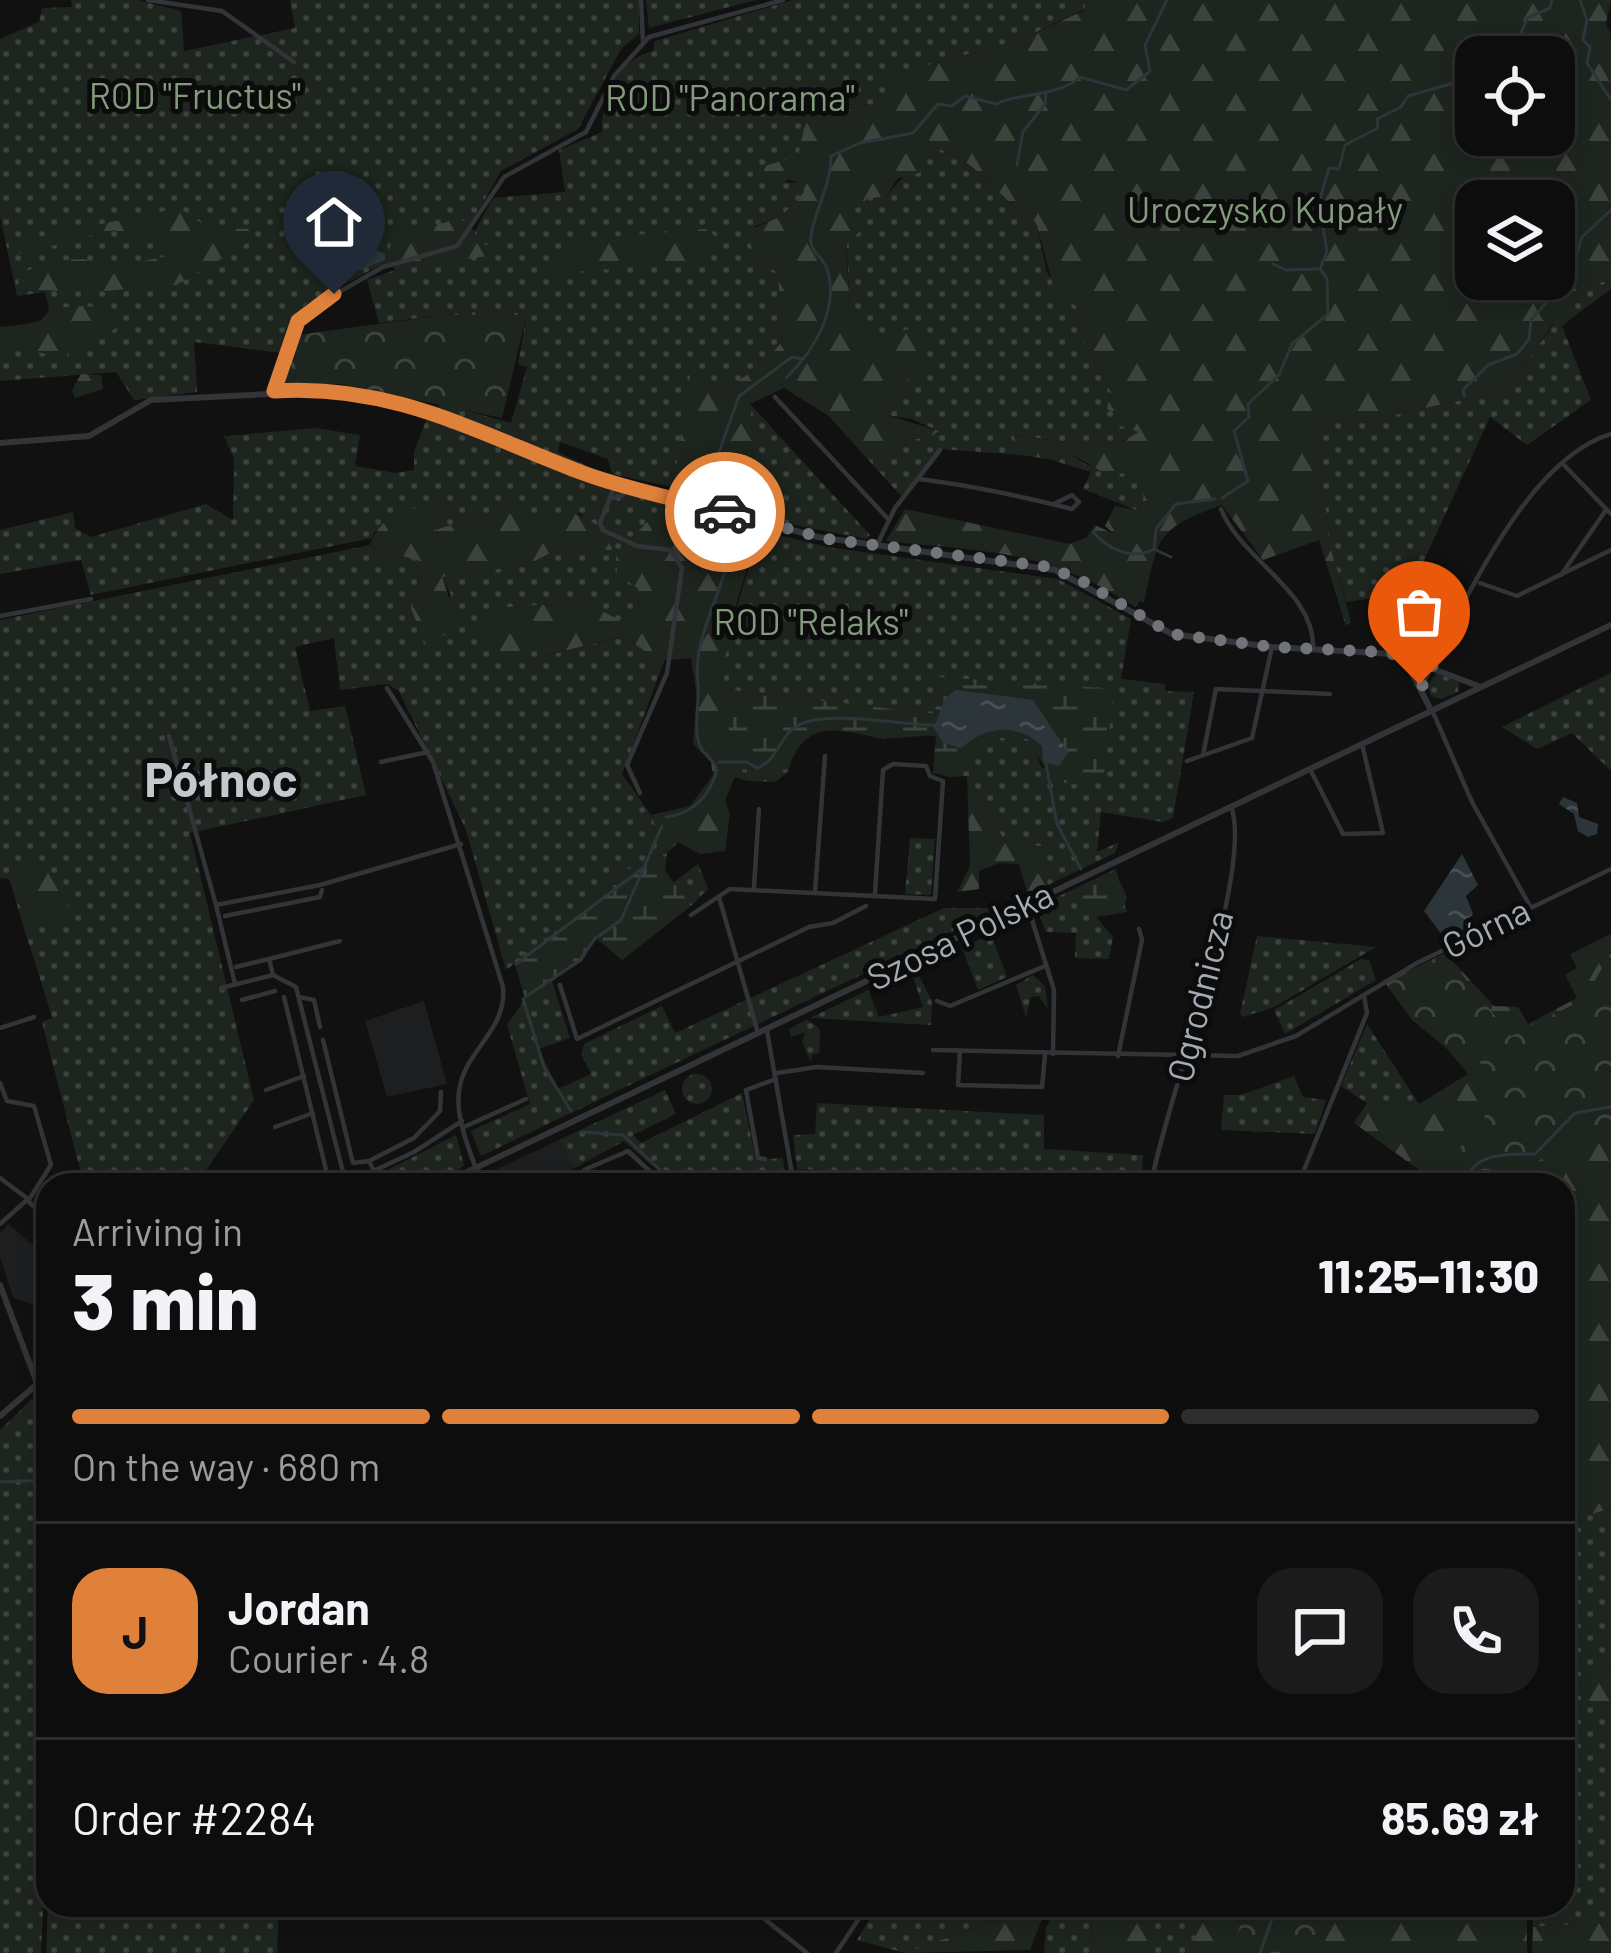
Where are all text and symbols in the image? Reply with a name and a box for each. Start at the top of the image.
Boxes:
map controls [1455,36,1575,300]
button: locate [1455,36,1575,156]
park label: ROD "Fructus" [89,73,301,116]
park label: ROD "Panorama" [605,75,855,118]
pin [283,171,385,294]
button: layers [1455,180,1575,300]
park label: Uroczysko Kupały [1127,187,1403,230]
icon: home [301,189,367,255]
courier [665,452,785,572]
icon: car [692,479,758,545]
pin [1368,561,1470,684]
icon: bag [1386,579,1452,645]
park label: ROD "Relaks" [714,599,908,642]
district label: Północ [144,749,298,807]
street label: Szosa Polska [859,871,1059,998]
street label: Górna [1434,887,1536,966]
street label: Ogrodnicza [1156,905,1241,1086]
text: Arriving in [72,1207,243,1254]
text: 11:25–11:30 [1318,1248,1539,1302]
text: 3 min [72,1252,259,1346]
text: On the way · 680 m [72,1442,380,1489]
button: chat [1257,1568,1383,1694]
button: phone [1413,1568,1539,1694]
text: Jordan [228,1580,370,1634]
text: J [122,1604,148,1658]
text: Courier · 4.8 [228,1634,429,1681]
text: Order #2284 [72,1790,316,1844]
text: 85.69 zł [1381,1790,1539,1844]

